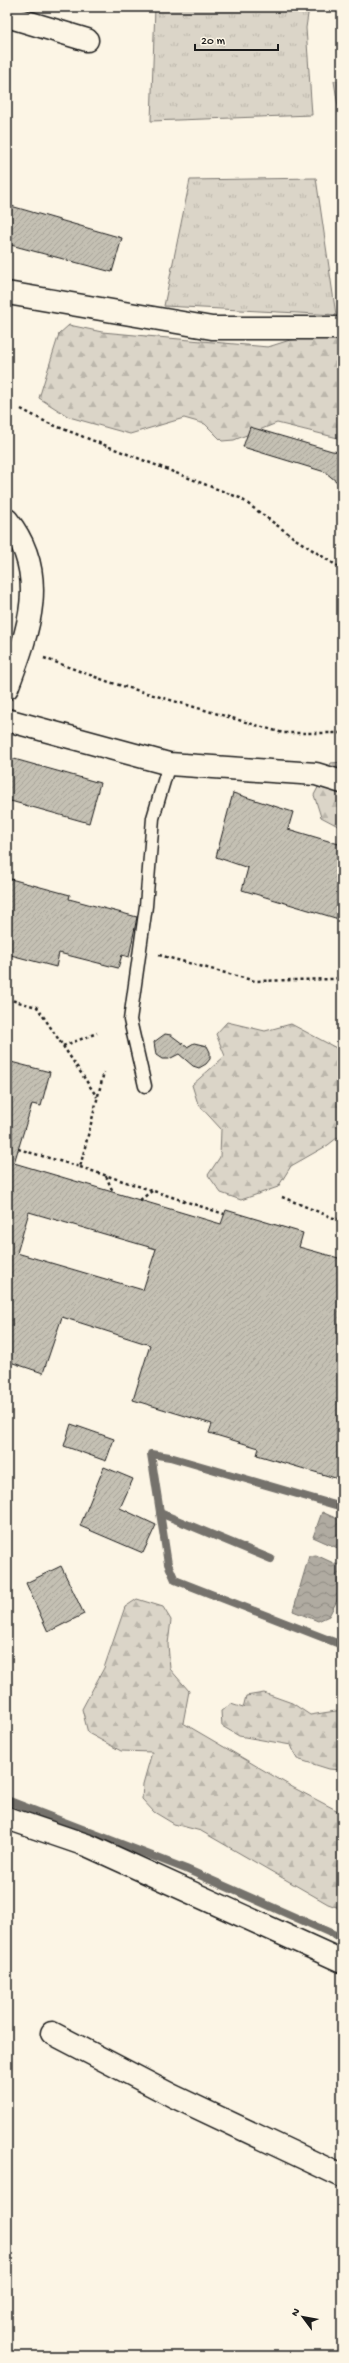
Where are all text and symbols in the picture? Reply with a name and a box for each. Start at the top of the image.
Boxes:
scale bar [195,26,278,52]
text: 20 m [201,35,226,49]
north arrow [283,2297,323,2337]
text: N [289,2307,303,2319]

